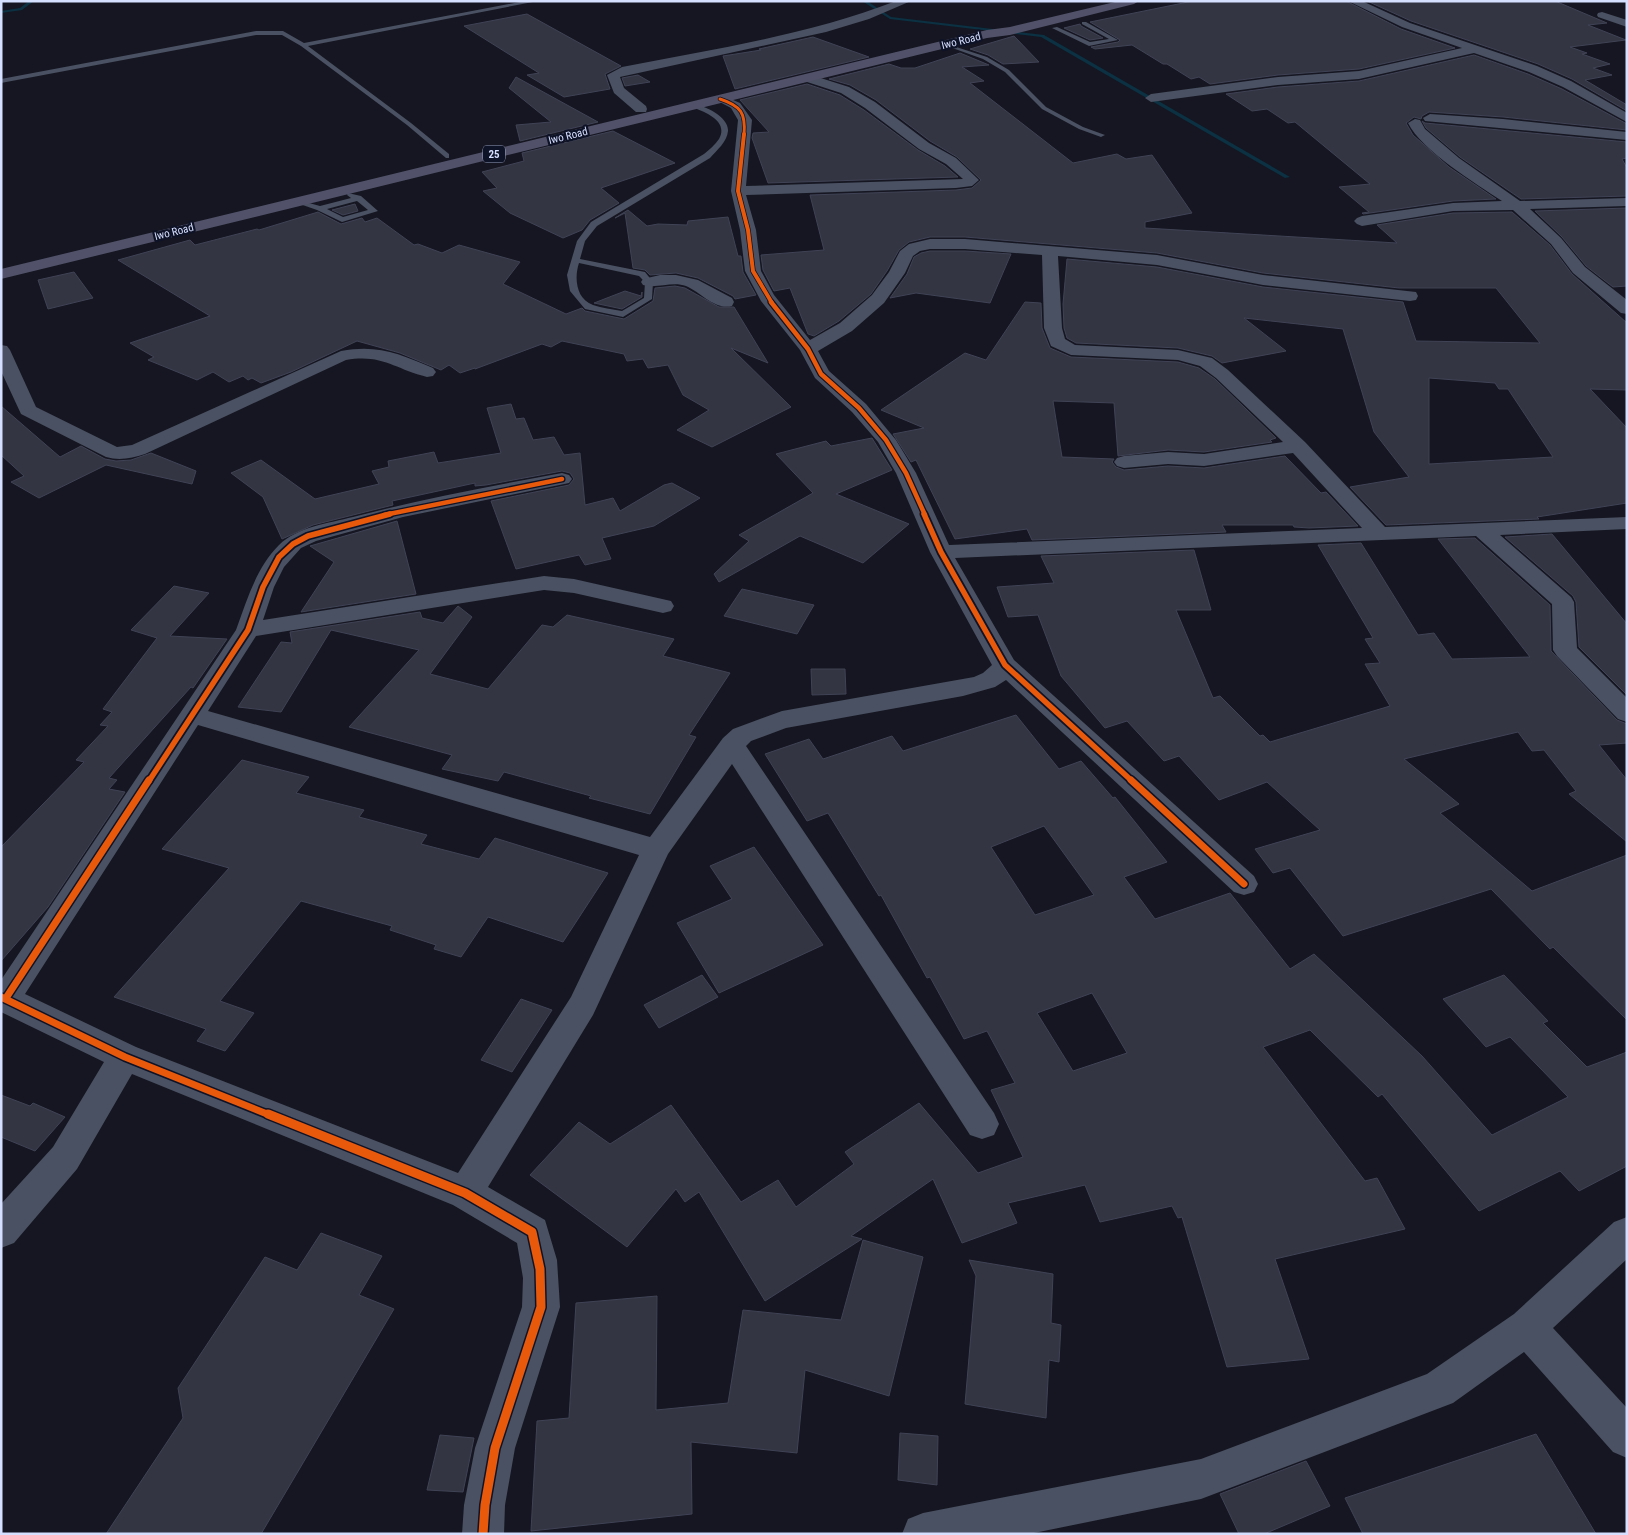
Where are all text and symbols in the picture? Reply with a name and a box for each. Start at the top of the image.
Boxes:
street label: Iwo Road [940,30,982,52]
street label: Iwo Road [547,125,589,147]
road number: 25 [483,146,505,162]
street label: Iwo Road [153,221,195,243]

